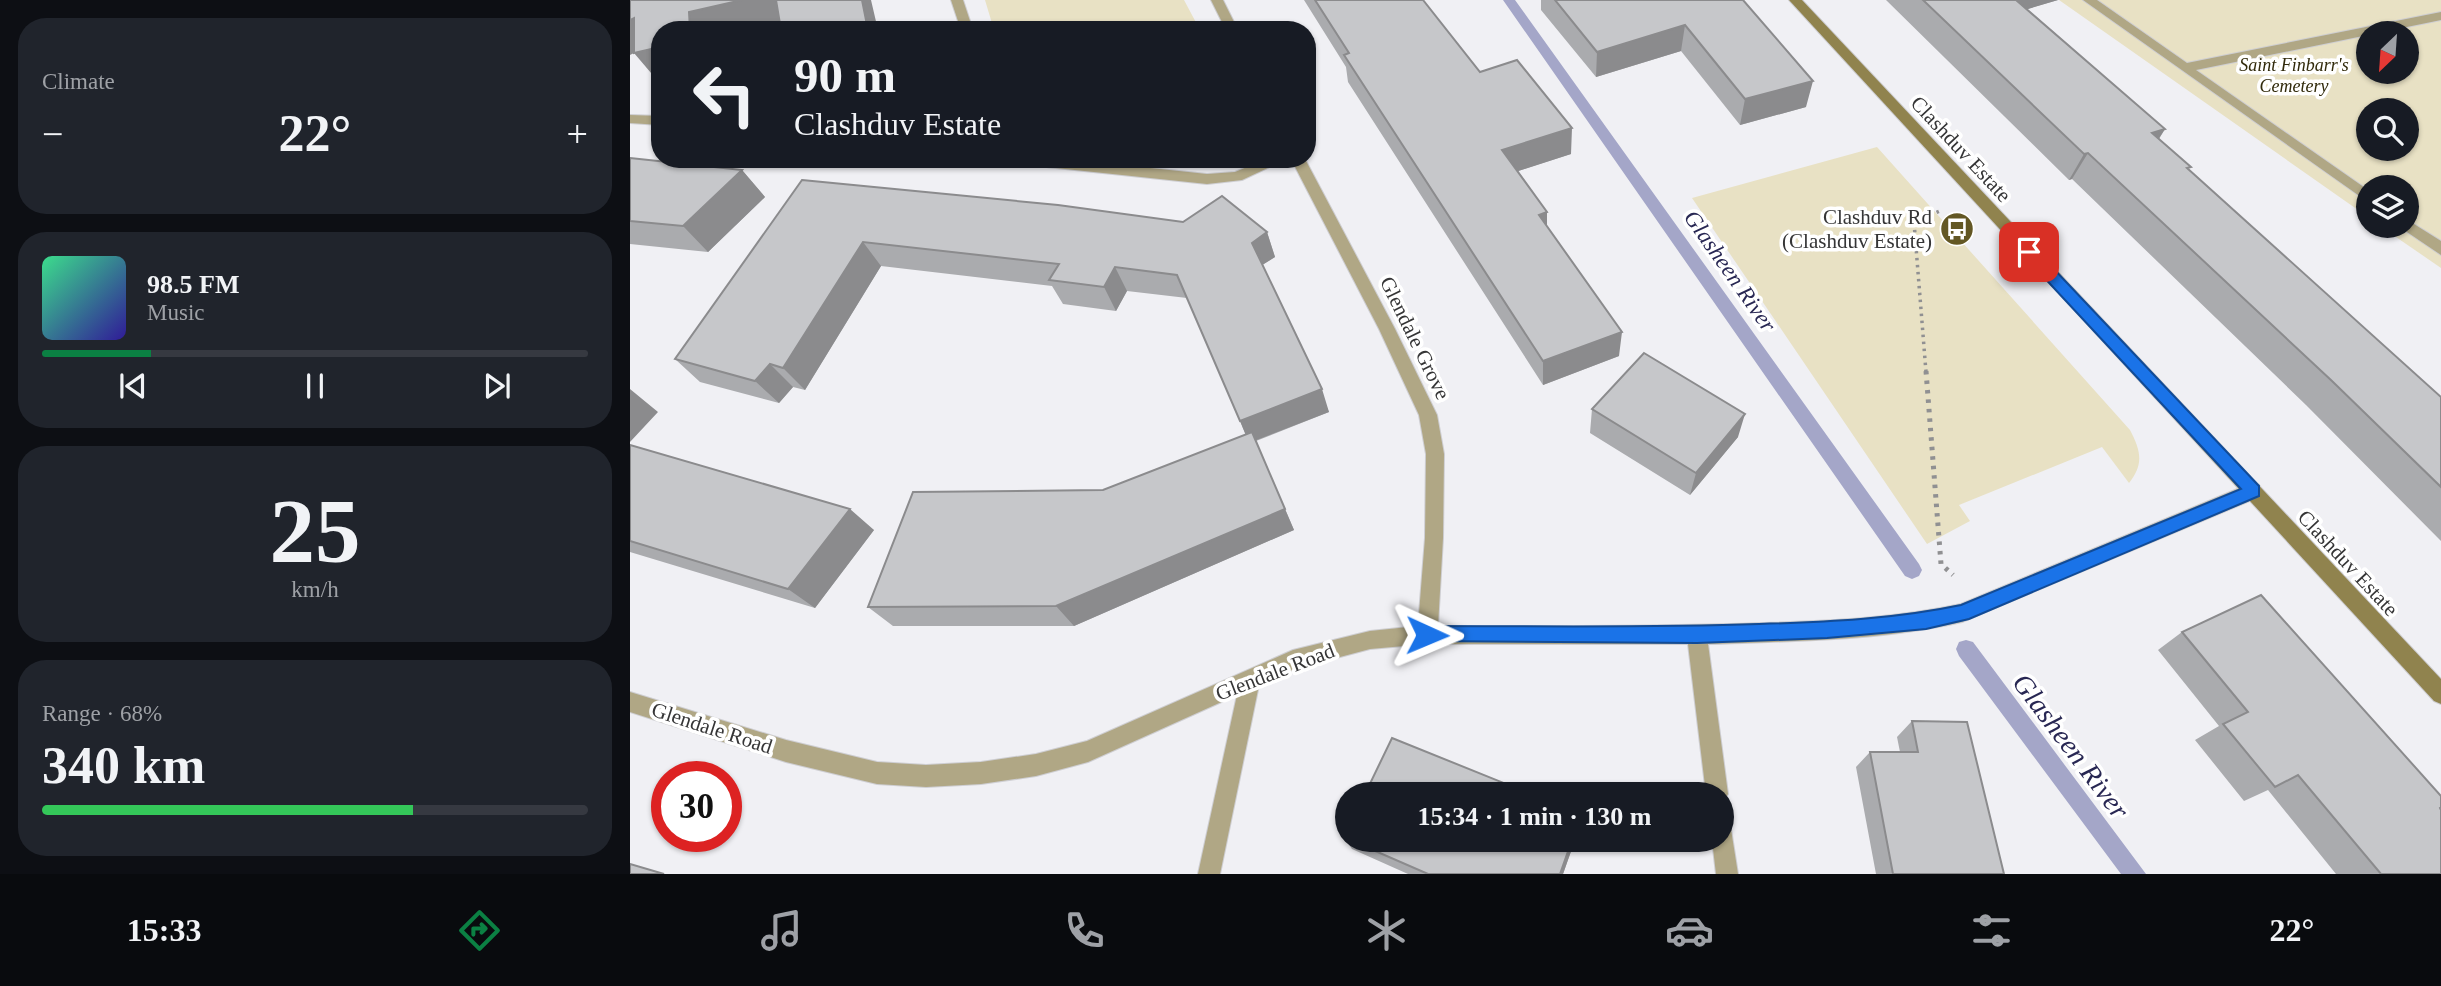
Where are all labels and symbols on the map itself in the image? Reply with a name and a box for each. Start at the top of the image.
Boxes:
north arrow [2356,21,2418,84]
park label: Saint Finbarr's Cemetery [2239,55,2349,96]
street label: Clashduv Estate [1906,91,2016,207]
water label: Glasheen River [1679,205,1782,337]
place label: Clashduv Rd (Clashduv Estate) [1782,205,1932,253]
bus stop icon: Clashduv Rd (Clashduv Estate) [1938,210,1976,248]
pin [1999,222,2059,282]
street label: Glendale Grove [1375,273,1455,403]
street label: Clashduv Estate [2293,505,2403,621]
position arrow [1390,598,1464,672]
street label: Glendale Road [1212,638,1338,706]
water label: Glasheen River [2006,667,2136,825]
street label: Glendale Road [649,697,776,759]
speed limit sign: 30 [651,761,742,852]

